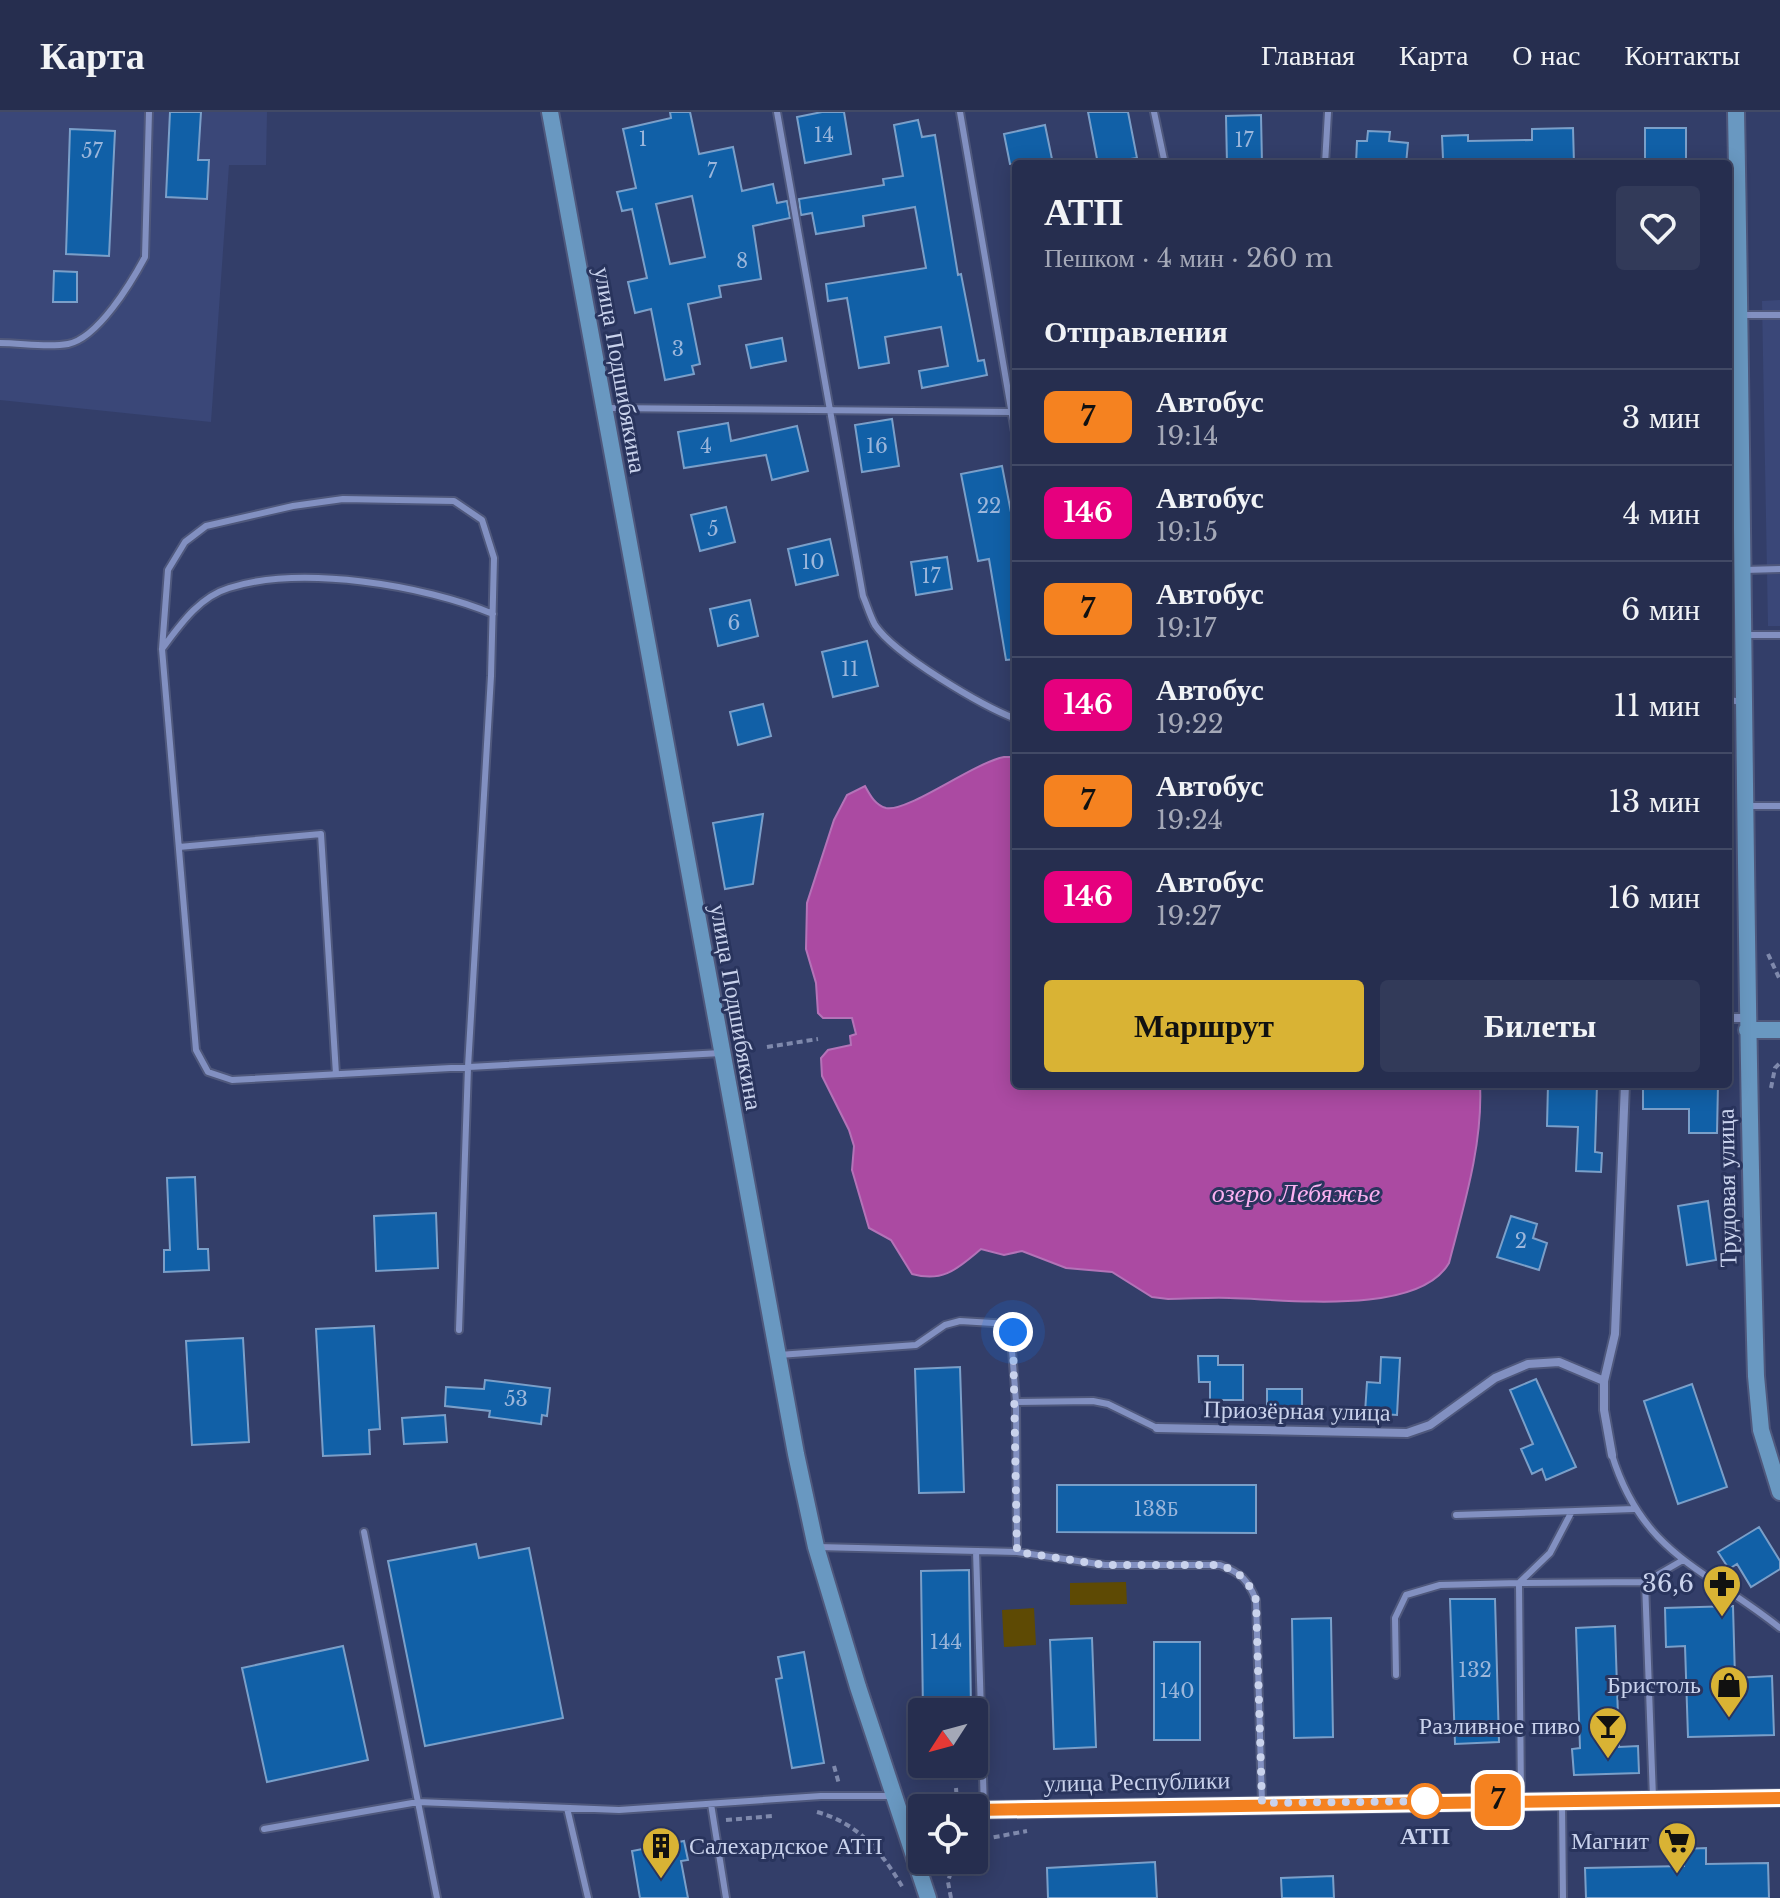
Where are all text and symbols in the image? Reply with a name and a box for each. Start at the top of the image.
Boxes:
text: Карта [40,32,145,79]
text: Главная [1261,38,1355,73]
text: Карта [1399,38,1468,73]
text: О нас [1512,38,1580,73]
text: Контакты [1624,38,1740,73]
house number: 14 [814,123,834,147]
house number: 1 [639,127,647,151]
house number: 17 [1235,128,1254,152]
house number: 57 [81,139,104,163]
house number: 7 [707,159,718,183]
button: heart [1616,186,1700,270]
text: АТП [1044,188,1123,235]
text: Пешком · 4 мин · 260 m [1044,242,1333,274]
house number: 8 [736,249,748,273]
street label: улица Подшибякина [588,264,653,476]
text: Отправления [1044,313,1228,350]
house number: 3 [672,337,684,361]
text: Автобус [1156,383,1264,420]
text: 7 [1081,399,1095,434]
text: 3 мин [1622,399,1700,436]
text: 19:14 [1156,420,1219,452]
house number: 4 [700,434,712,458]
house number: 16 [866,434,888,458]
text: Автобус [1156,479,1264,516]
house number: 22 [977,494,1001,518]
text: 146 [1063,495,1113,530]
text: 4 мин [1623,495,1700,532]
text: 19:15 [1156,516,1218,548]
house number: 5 [707,517,719,541]
house number: 10 [801,550,825,574]
house number: 17 [922,564,941,588]
text: Автобус [1156,575,1264,612]
text: 7 [1081,591,1095,626]
text: 6 мин [1621,591,1700,628]
house number: 6 [728,611,740,635]
text: 19:17 [1156,612,1216,644]
house number: 11 [841,657,859,681]
text: Автобус [1156,671,1264,708]
text: 146 [1063,687,1113,722]
text: 11 мин [1614,687,1700,724]
text: 19:22 [1156,708,1224,740]
text: Автобус [1156,767,1264,804]
text: 7 [1081,783,1095,818]
text: 13 мин [1608,783,1700,820]
text: 19:24 [1156,804,1223,836]
text: Автобус [1156,863,1264,900]
text: 146 [1063,879,1113,914]
text: 16 мин [1608,879,1700,916]
text: 19:27 [1156,900,1221,932]
street label: улица Подшибякина [704,901,769,1113]
button: Маршрут [1044,980,1364,1072]
button: Билеты [1380,980,1700,1072]
street label: Трудовая улица [1711,1108,1742,1268]
water label: озеро Лебяжье [1212,1177,1380,1209]
house number: 2 [1515,1229,1527,1253]
your location [993,1312,1033,1352]
house number: 53 [504,1387,528,1411]
street label: Приозёрная улица [1203,1394,1391,1427]
house number: 138Б [1134,1497,1178,1521]
pharmacy icon: 36,6 [1701,1563,1743,1618]
place label: 36,6 [1642,1569,1694,1598]
house number: 144 [930,1630,962,1654]
house number: 132 [1458,1658,1492,1682]
shop icon: Бристоль [1708,1664,1750,1719]
place label: Бристоль [1607,1670,1701,1699]
house number: 140 [1160,1679,1194,1703]
north arrow [908,1698,988,1778]
map controls [908,1698,988,1874]
bar icon: Разливное пиво [1587,1705,1629,1760]
place label: Разливное пиво [1419,1711,1580,1740]
street label: улица Республики [1043,1765,1231,1798]
line badge: 7 [1472,1774,1524,1826]
text: 7 [1491,1782,1505,1817]
marker: АТП [1408,1784,1442,1818]
button: locate [908,1794,988,1874]
supermarket icon: Магнит [1656,1820,1698,1875]
place label: АТП [1400,1821,1450,1850]
building icon: Салехардское АТП [640,1825,682,1880]
place label: Магнит [1571,1826,1650,1855]
place label: Салехардское АТП [689,1831,883,1860]

